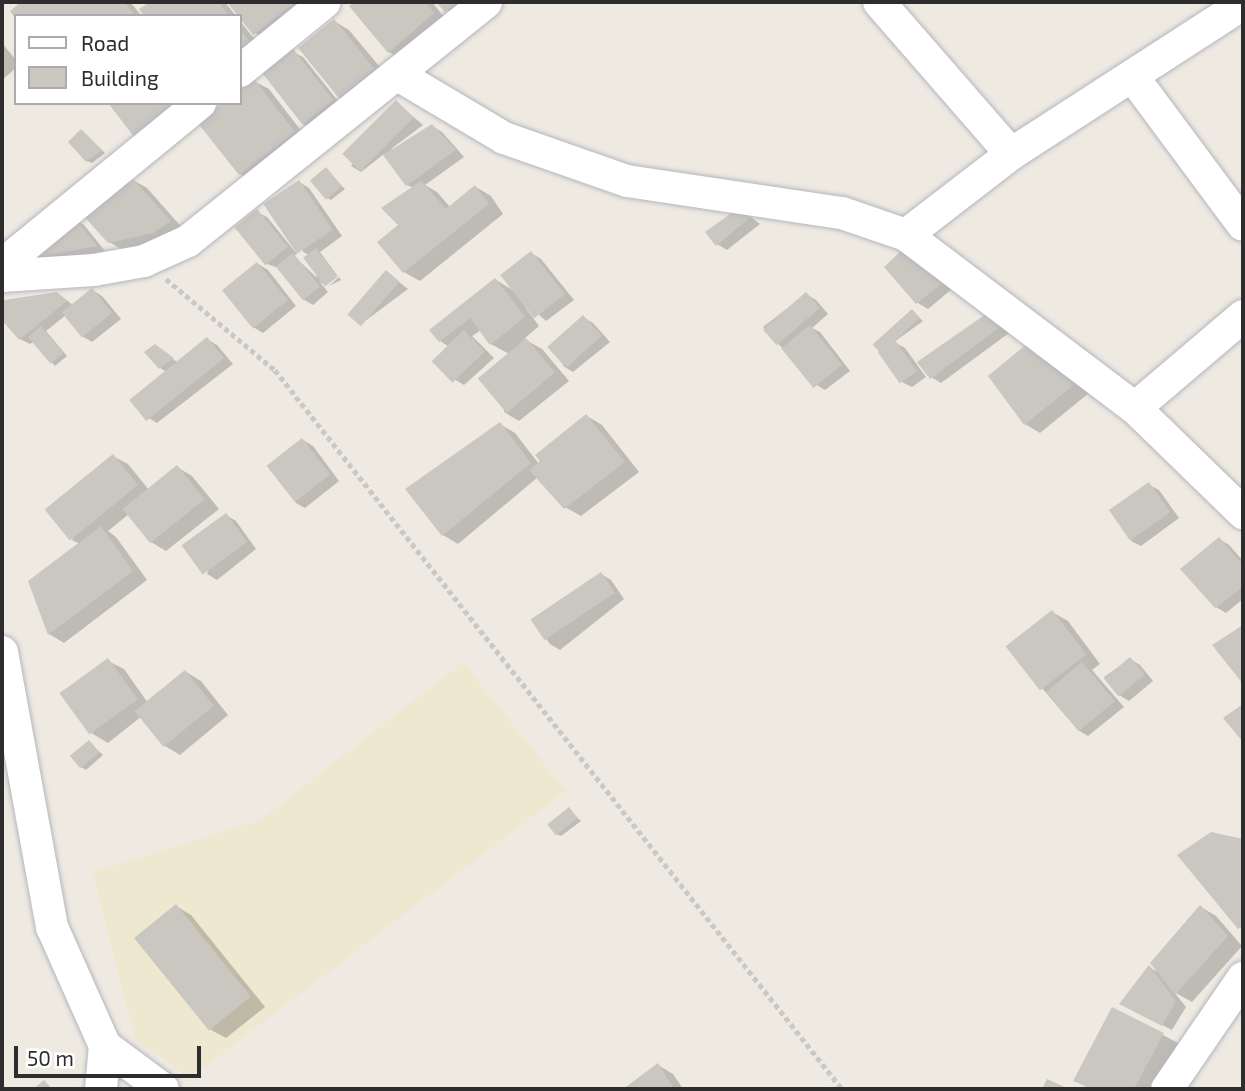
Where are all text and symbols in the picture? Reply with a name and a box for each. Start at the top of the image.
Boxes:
legend [14,14,242,105]
text: Road [81,30,129,55]
text: Building [81,65,159,90]
scale bar [18,1032,205,1076]
text: 50 m [27,1045,74,1070]

